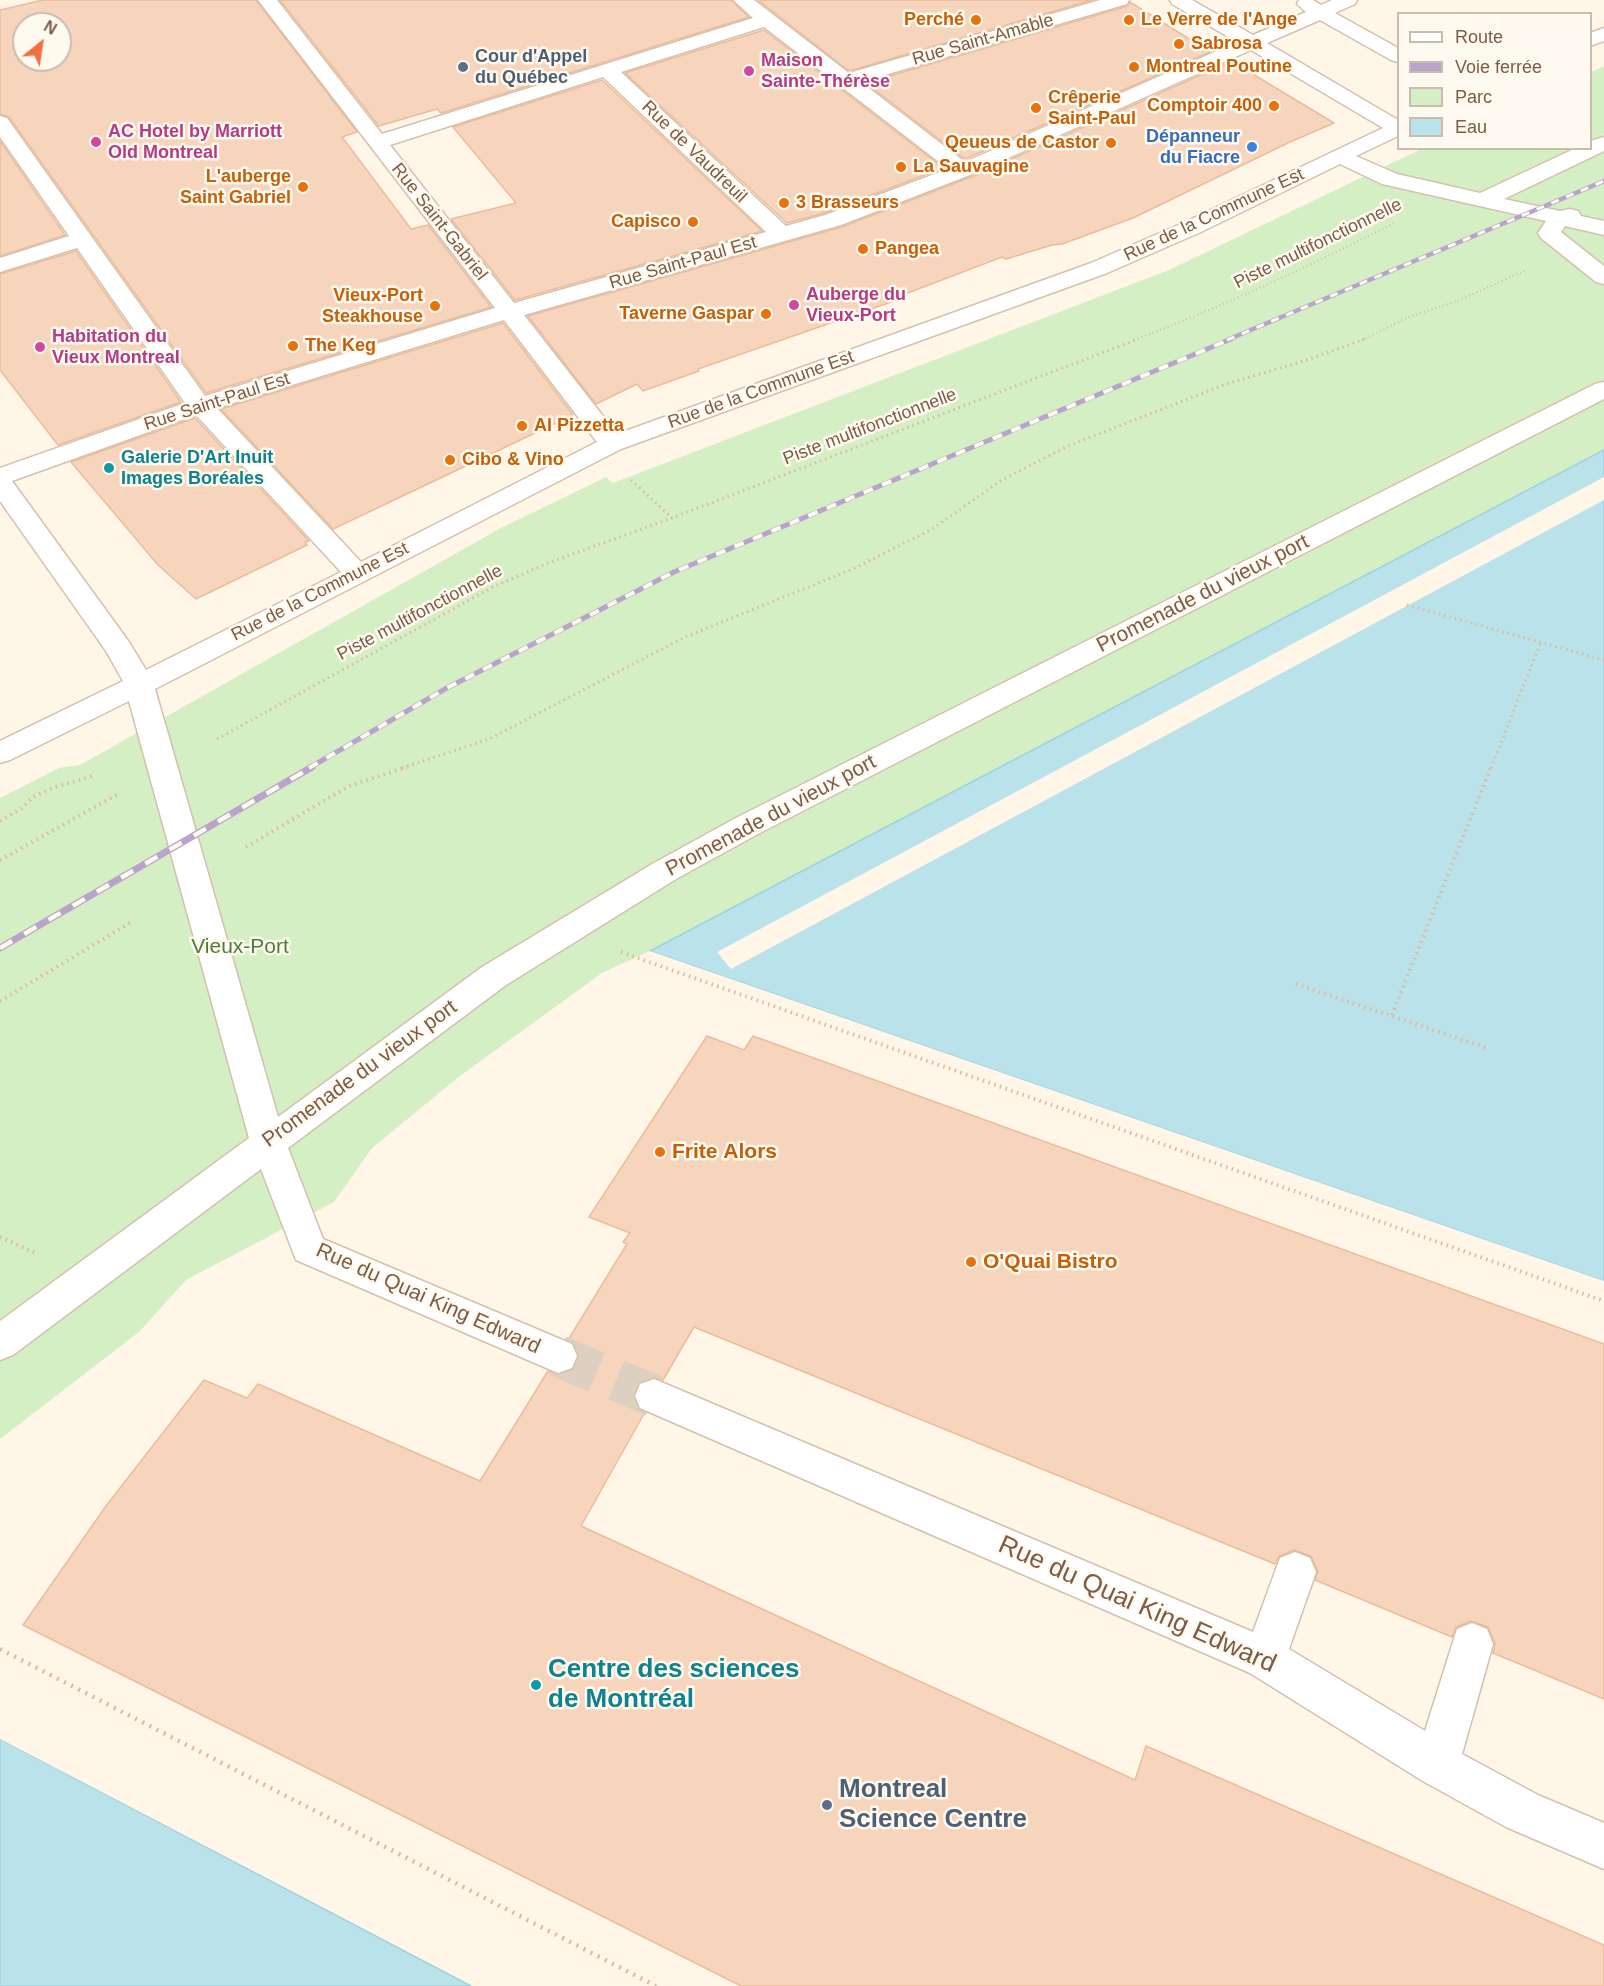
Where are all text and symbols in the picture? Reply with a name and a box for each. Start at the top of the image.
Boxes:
place label: Perché [904,9,964,31]
street label: Rue Saint-Amable [910,9,1056,71]
place label: Le Verre de l'Ange [1141,9,1297,31]
north arrow [12,12,72,72]
legend [1397,12,1592,150]
marker: Perché [969,13,983,27]
marker: Le Verre de l'Ange [1122,13,1136,27]
text: N [41,17,60,38]
text: Route [1455,27,1503,47]
place label: Sabrosa [1191,33,1262,55]
marker: Sabrosa [1172,37,1186,51]
place label: Cour d'Appel du Québec [475,46,587,88]
place label: Maison Sainte-Thérèse [761,50,890,92]
place label: Montreal Poutine [1146,56,1292,78]
text: Voie ferrée [1455,57,1542,77]
marker: Cour d'Appel du Québec [456,60,470,74]
marker: Montreal Poutine [1127,60,1141,74]
marker: Maison Sainte-Thérèse [742,64,756,78]
place label: Crêperie Saint-Paul [1048,87,1136,130]
text: Parc [1455,87,1492,107]
place label: Comptoir 400 [1147,95,1262,117]
street label: Rue de Vaudreuil [637,96,751,208]
marker: Comptoir 400 [1267,99,1281,113]
marker: Crêperie Saint-Paul [1029,101,1043,115]
text: Eau [1455,117,1487,137]
place label: AC Hotel by Marriott Old Montreal [108,121,282,164]
place label: Dépanneur du Fiacre [1146,126,1240,168]
place label: Qeueus de Castor [945,132,1099,154]
marker: AC Hotel by Marriott Old Montreal [89,135,103,149]
marker: Qeueus de Castor [1104,136,1118,150]
marker: Dépanneur du Fiacre [1245,140,1259,154]
place label: La Sauvagine [913,156,1029,178]
street label: Rue Saint-Gabriel [386,159,492,285]
marker: La Sauvagine [894,160,908,174]
street label: Rue de la Commune Est [1121,164,1307,266]
place label: L'auberge Saint Gabriel [180,166,291,208]
marker: L'auberge Saint Gabriel [296,180,310,194]
place label: 3 Brasseurs [796,192,899,214]
street label: Piste multifonctionnelle [1231,194,1405,294]
marker: 3 Brasseurs [777,196,791,210]
place label: Capisco [611,211,681,233]
marker: Capisco [686,215,700,229]
street label: Rue Saint-Paul Est [607,232,759,294]
place label: Pangea [875,238,939,260]
marker: Pangea [856,242,870,256]
place label: Auberge du Vieux-Port [806,284,906,326]
place label: Vieux-Port Steakhouse [322,285,423,328]
marker: Auberge du Vieux-Port [787,298,801,312]
marker: Vieux-Port Steakhouse [428,299,442,313]
place label: Taverne Gaspar [619,303,754,325]
marker: Taverne Gaspar [759,307,773,321]
place label: Habitation du Vieux Montreal [52,326,180,368]
place label: The Keg [305,335,376,357]
marker: The Keg [286,339,300,353]
marker: Habitation du Vieux Montreal [33,340,47,354]
street label: Rue de la Commune Est [665,346,857,434]
street label: Rue Saint-Paul Est [141,368,293,436]
street label: Piste multifonctionnelle [780,384,960,470]
place label: Al Pizzetta [534,415,624,437]
marker: Al Pizzetta [515,419,529,433]
place label: Galerie D'Art Inuit Images Boréales [121,447,273,490]
place label: Cibo & Vino [462,449,564,471]
marker: Cibo & Vino [443,453,457,467]
marker: Galerie D'Art Inuit Images Boréales [102,461,116,475]
street label: Promenade du vieux port [1093,530,1313,658]
street label: Rue de la Commune Est [228,538,412,646]
street label: Piste multifonctionnelle [334,560,506,666]
street label: Promenade du vieux port [661,750,881,882]
park label: Vieux-Port [191,934,289,960]
street label: Promenade du vieux port [258,995,462,1153]
place label: Frite Alors [672,1139,777,1165]
marker: Frite Alors [653,1145,667,1159]
street label: Rue du Quai King Edward [312,1238,544,1360]
place label: O'Quai Bistro [983,1249,1118,1275]
marker: O'Quai Bistro [964,1255,978,1269]
street label: Rue du Quai King Edward [993,1530,1281,1680]
place label: Centre des sciences de Montréal [548,1654,799,1715]
marker: Centre des sciences de Montréal [529,1678,543,1692]
place label: Montreal Science Centre [839,1774,1027,1835]
marker: Montreal Science Centre [820,1798,834,1812]

